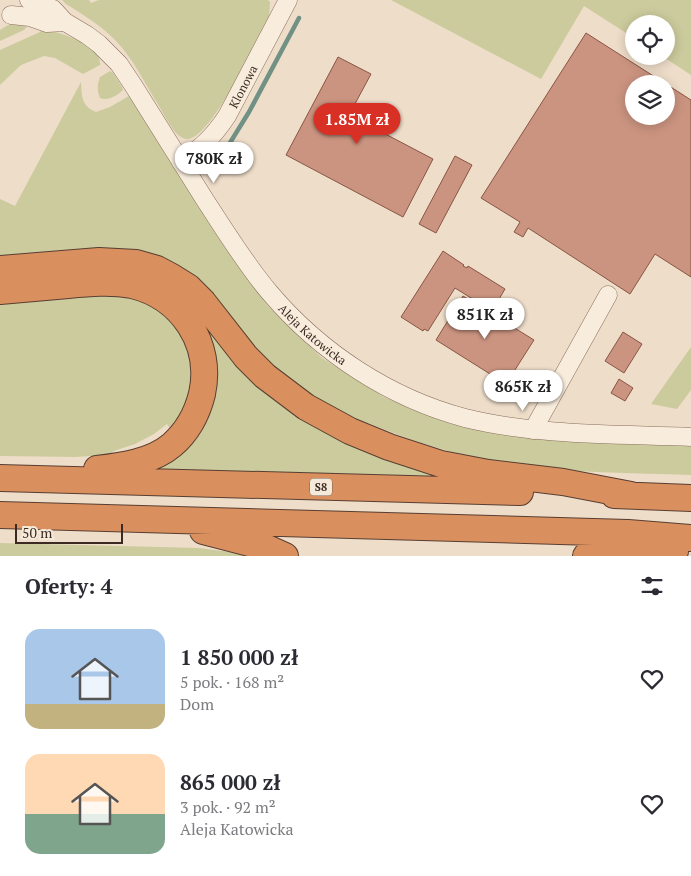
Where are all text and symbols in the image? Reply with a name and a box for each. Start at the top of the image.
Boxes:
map controls [625,15,675,125]
button: locate [625,15,675,65]
street label: Klonowa [225,62,260,110]
button: layers [625,75,675,125]
pin: 1.85M zł [305,102,409,145]
text: 1.85M zł [325,108,389,130]
pin: 780K zł [168,142,260,184]
text: 780K zł [186,147,242,169]
pin: 851K zł [439,298,531,340]
street label: Aleja Katowicka [276,300,350,368]
text: 851K zł [457,303,513,325]
pin: 865K zł [477,370,569,412]
text: 865K zł [495,375,551,397]
road number: S8 [310,478,332,496]
scale bar [15,521,122,544]
text: 50 m [22,523,52,542]
text: Oferty: 4 [25,572,113,600]
icon: filters [638,572,666,600]
text: 1 850 000 zł [180,643,298,671]
icon: home [65,649,125,709]
icon: heart [638,665,666,693]
text: 5 pok. · 168 m² [180,671,284,693]
text: Dom [180,693,214,715]
text: 865 000 zł [180,768,281,796]
icon: home [65,774,125,834]
icon: heart [638,790,666,818]
text: 3 pok. · 92 m² [180,796,276,818]
text: Aleja Katowicka [180,818,294,840]

